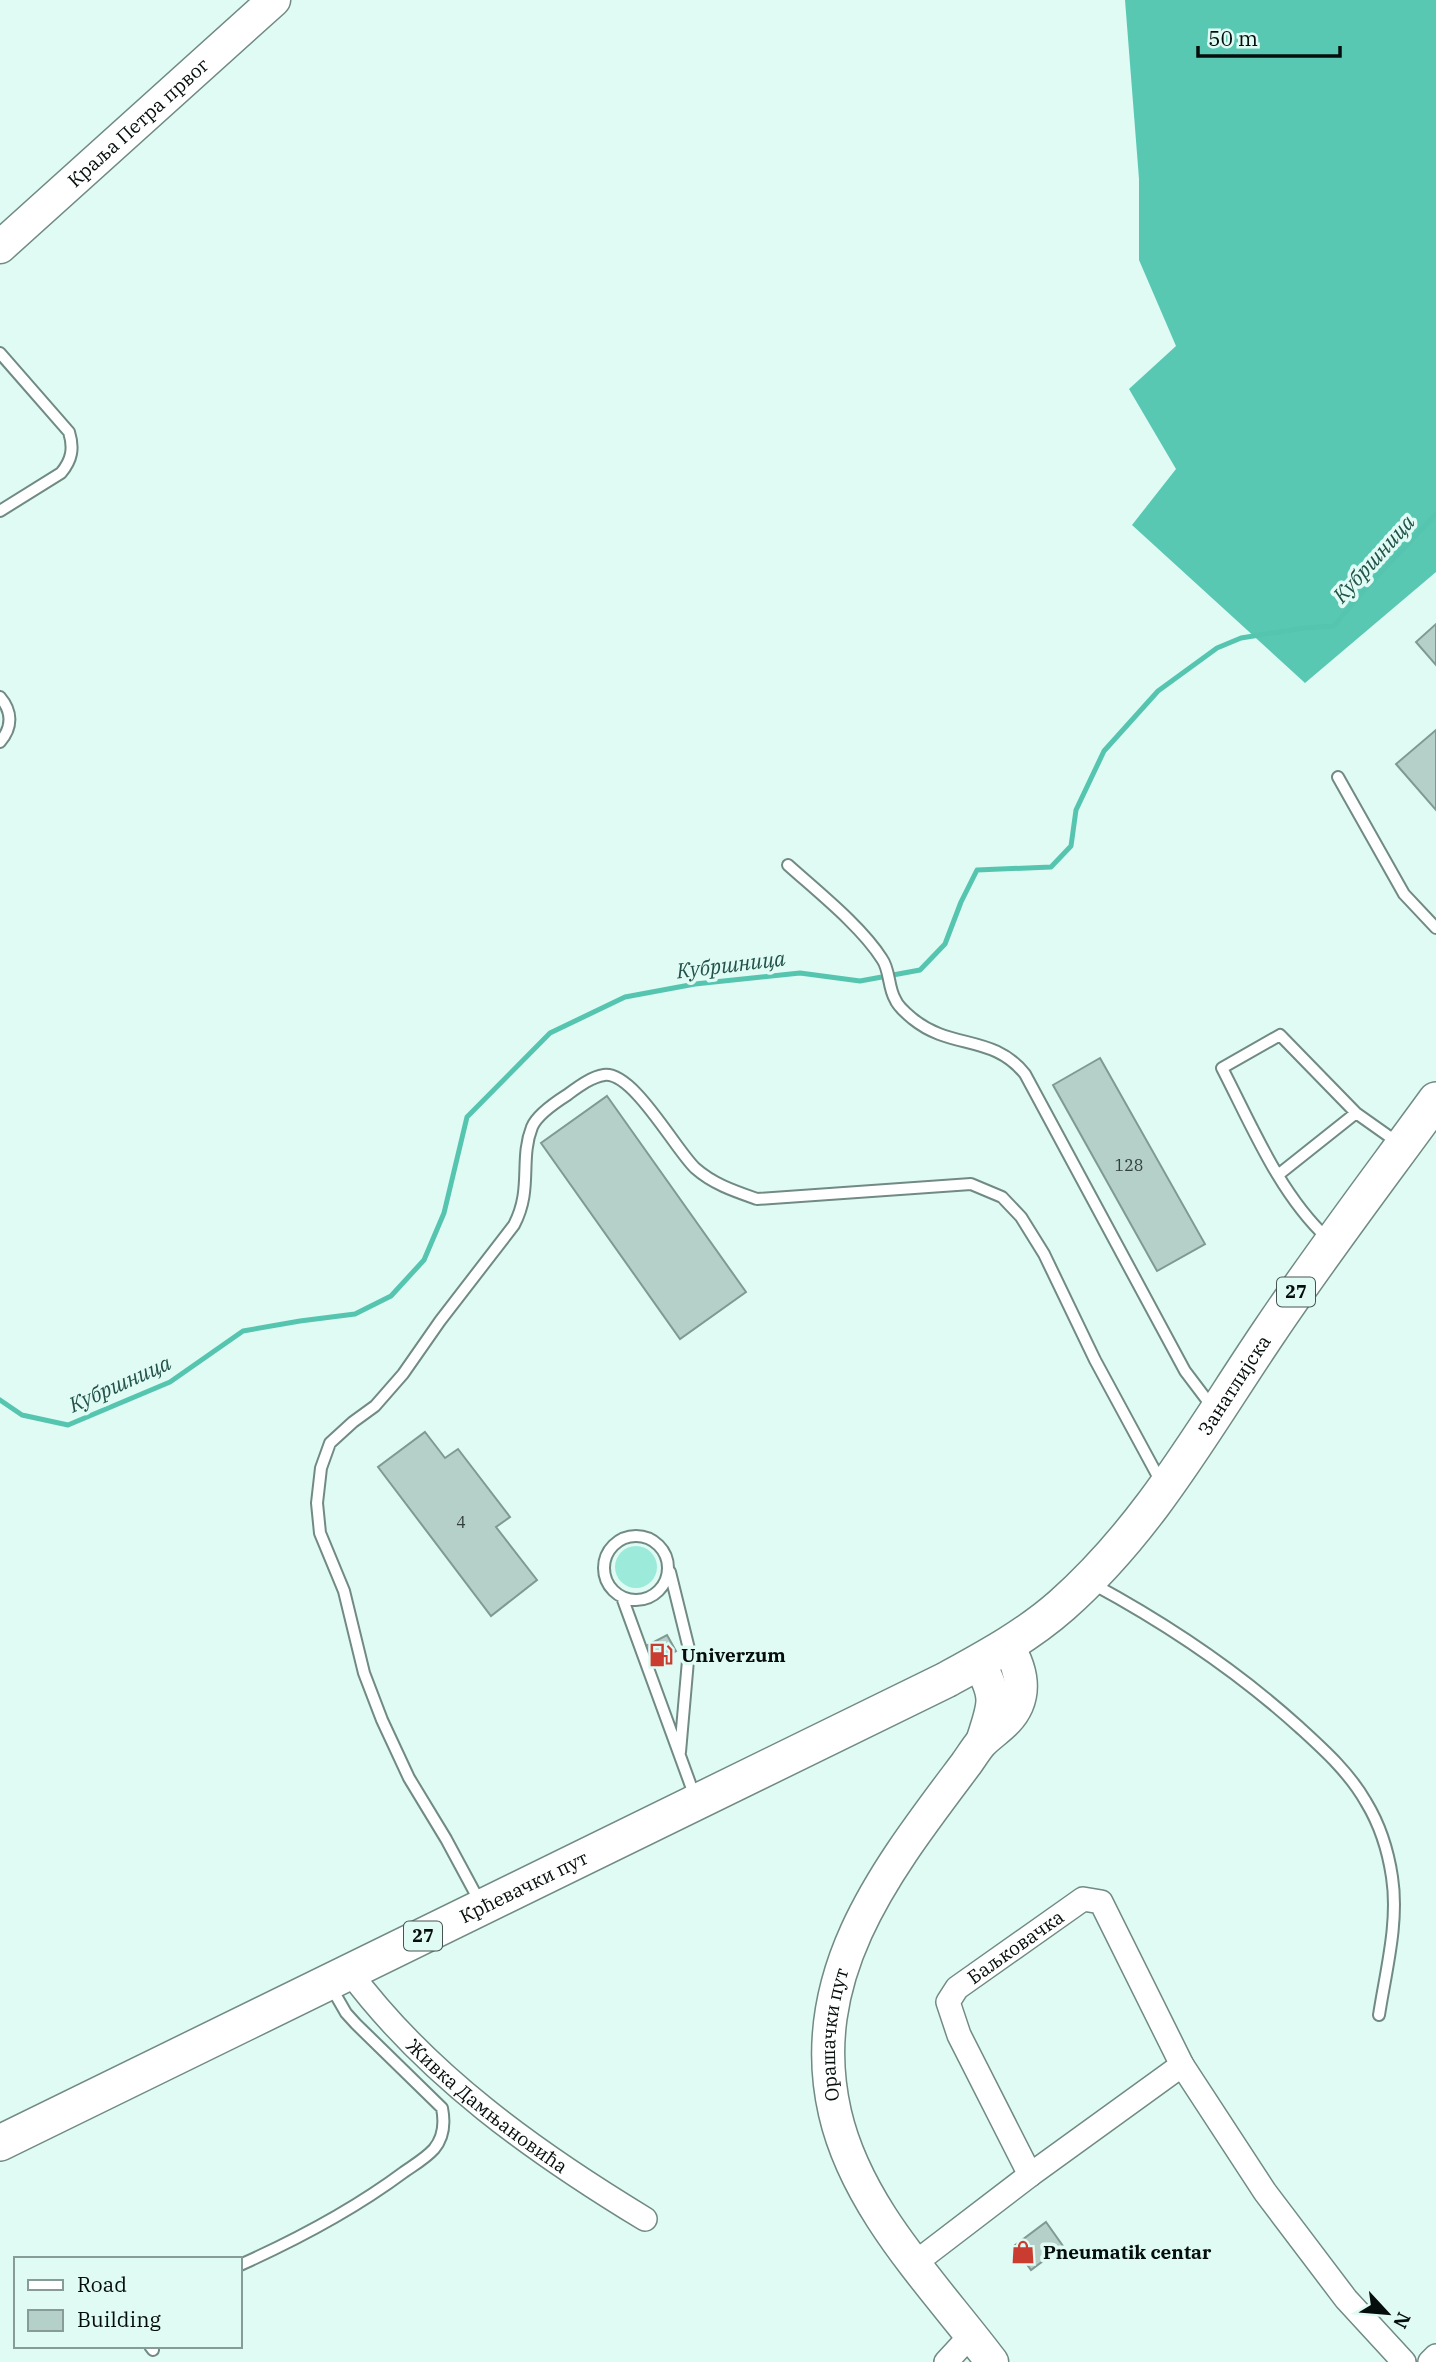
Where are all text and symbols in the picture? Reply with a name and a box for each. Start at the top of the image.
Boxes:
scale bar [1198,14,1340,58]
text: 50 m [1208,24,1258,52]
street label: Краља Петра првог [63,53,214,192]
water label: Кубршница [1326,508,1421,609]
water label: Кубршница [674,943,787,985]
house number: 128 [1115,1155,1143,1175]
road number: 27 [1277,1278,1315,1307]
street label: Занатлијска [1193,1330,1276,1440]
water label: Кубршница [63,1348,176,1419]
house number: 4 [456,1512,466,1532]
fuel station icon: Univerzum [647,1641,675,1669]
place label: Univerzum [681,1643,786,1667]
street label: Крћевачки пут [456,1845,592,1928]
street label: Баљковачка [963,1904,1068,1989]
road number: 27 [404,1922,442,1950]
street label: Орашачки пут [816,1965,853,2103]
street label: Живка Дамњановића [402,2033,572,2178]
shop icon: Pneumatik centar [1009,2238,1037,2266]
place label: Pneumatik centar [1043,2240,1212,2264]
legend [14,2257,242,2348]
text: Road [77,2270,127,2298]
north arrow [1352,2278,1422,2348]
text: Building [77,2305,162,2333]
text: N [1388,2308,1416,2332]

